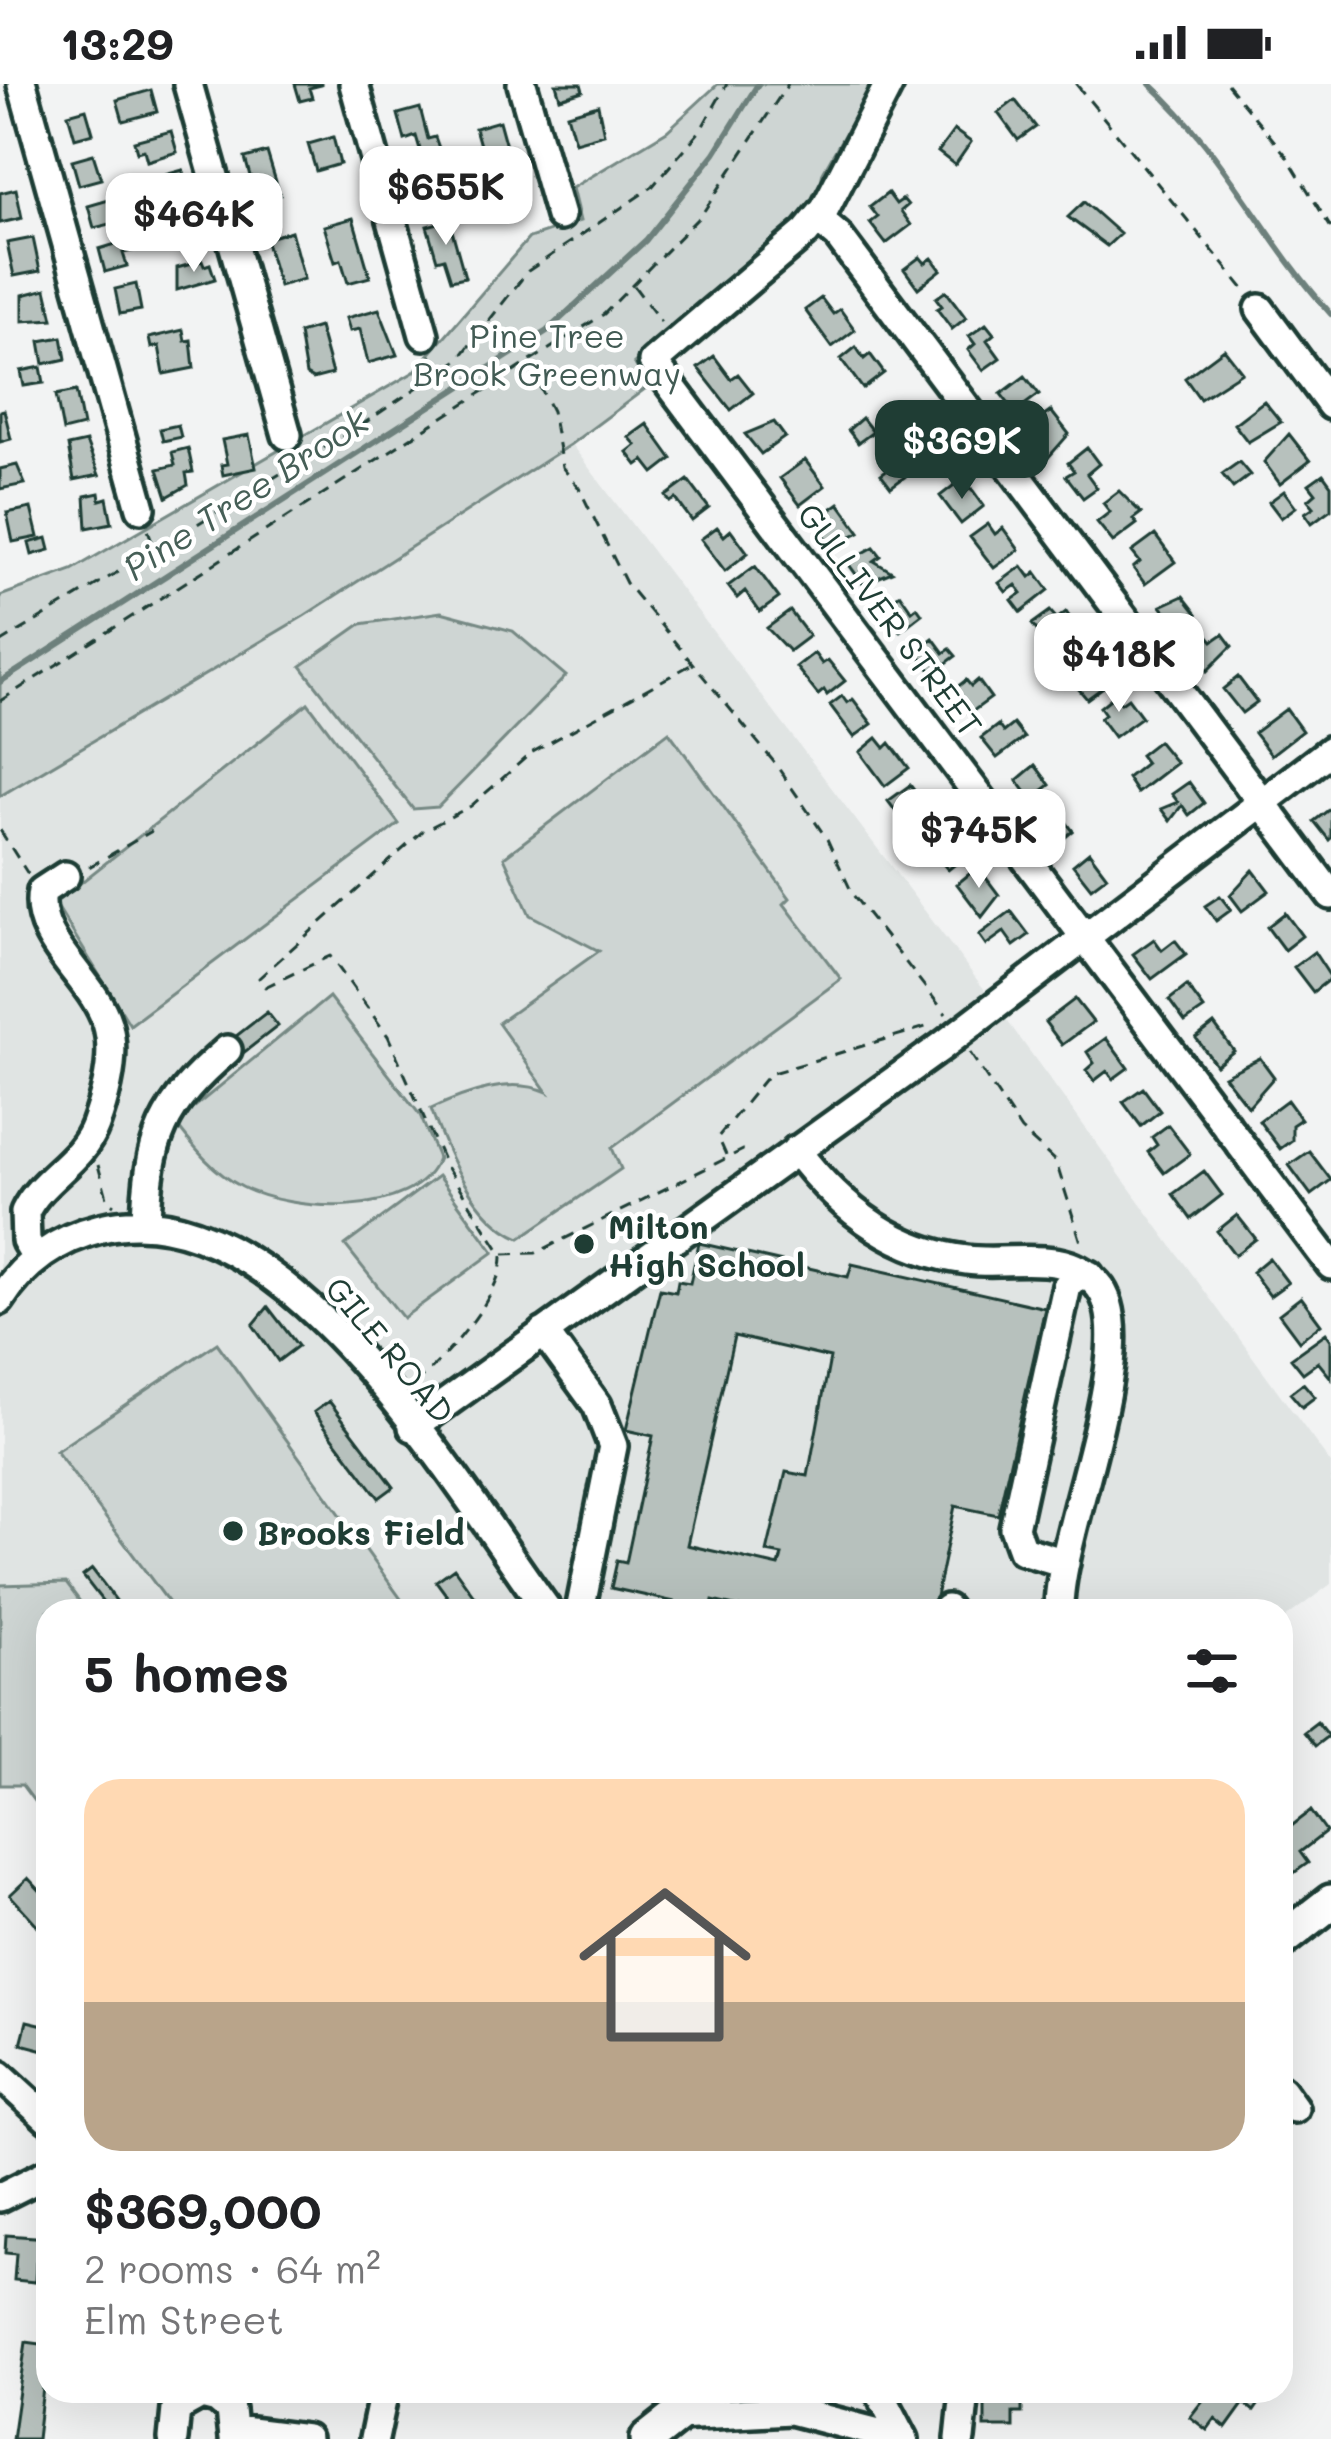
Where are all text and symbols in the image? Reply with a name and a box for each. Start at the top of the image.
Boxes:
text: 13:29 [60,13,173,71]
pin: $655K [362,146,530,248]
text: $655K [387,159,505,210]
pin: $464K [110,173,278,275]
text: $464K [133,186,255,237]
park label: Pine Tree Brook Greenway [413,313,681,395]
water label: Pine Tree Brook [113,396,377,590]
pin: $369K [878,400,1046,502]
text: $369K [902,413,1022,464]
street label: GULLIVER STREET [789,494,993,744]
pin: $418K [1035,613,1203,715]
text: $418K [1061,626,1177,677]
pin: $745K [895,789,1063,891]
text: $745K [920,802,1039,853]
place label: Milton High School [608,1204,805,1285]
marker: Milton High School [571,1231,597,1257]
street label: GILE ROAD [317,1267,465,1431]
place label: Brooks Field [257,1510,465,1553]
marker: Brooks Field [220,1518,246,1544]
text: 5 homes [84,1638,289,1705]
icon: filters [1179,1638,1245,1704]
icon: home [557,1857,773,2073]
text: $369,000 [84,2175,322,2242]
text: 2 rooms · 64 m² [84,2242,381,2293]
text: Elm Street [84,2293,284,2344]

